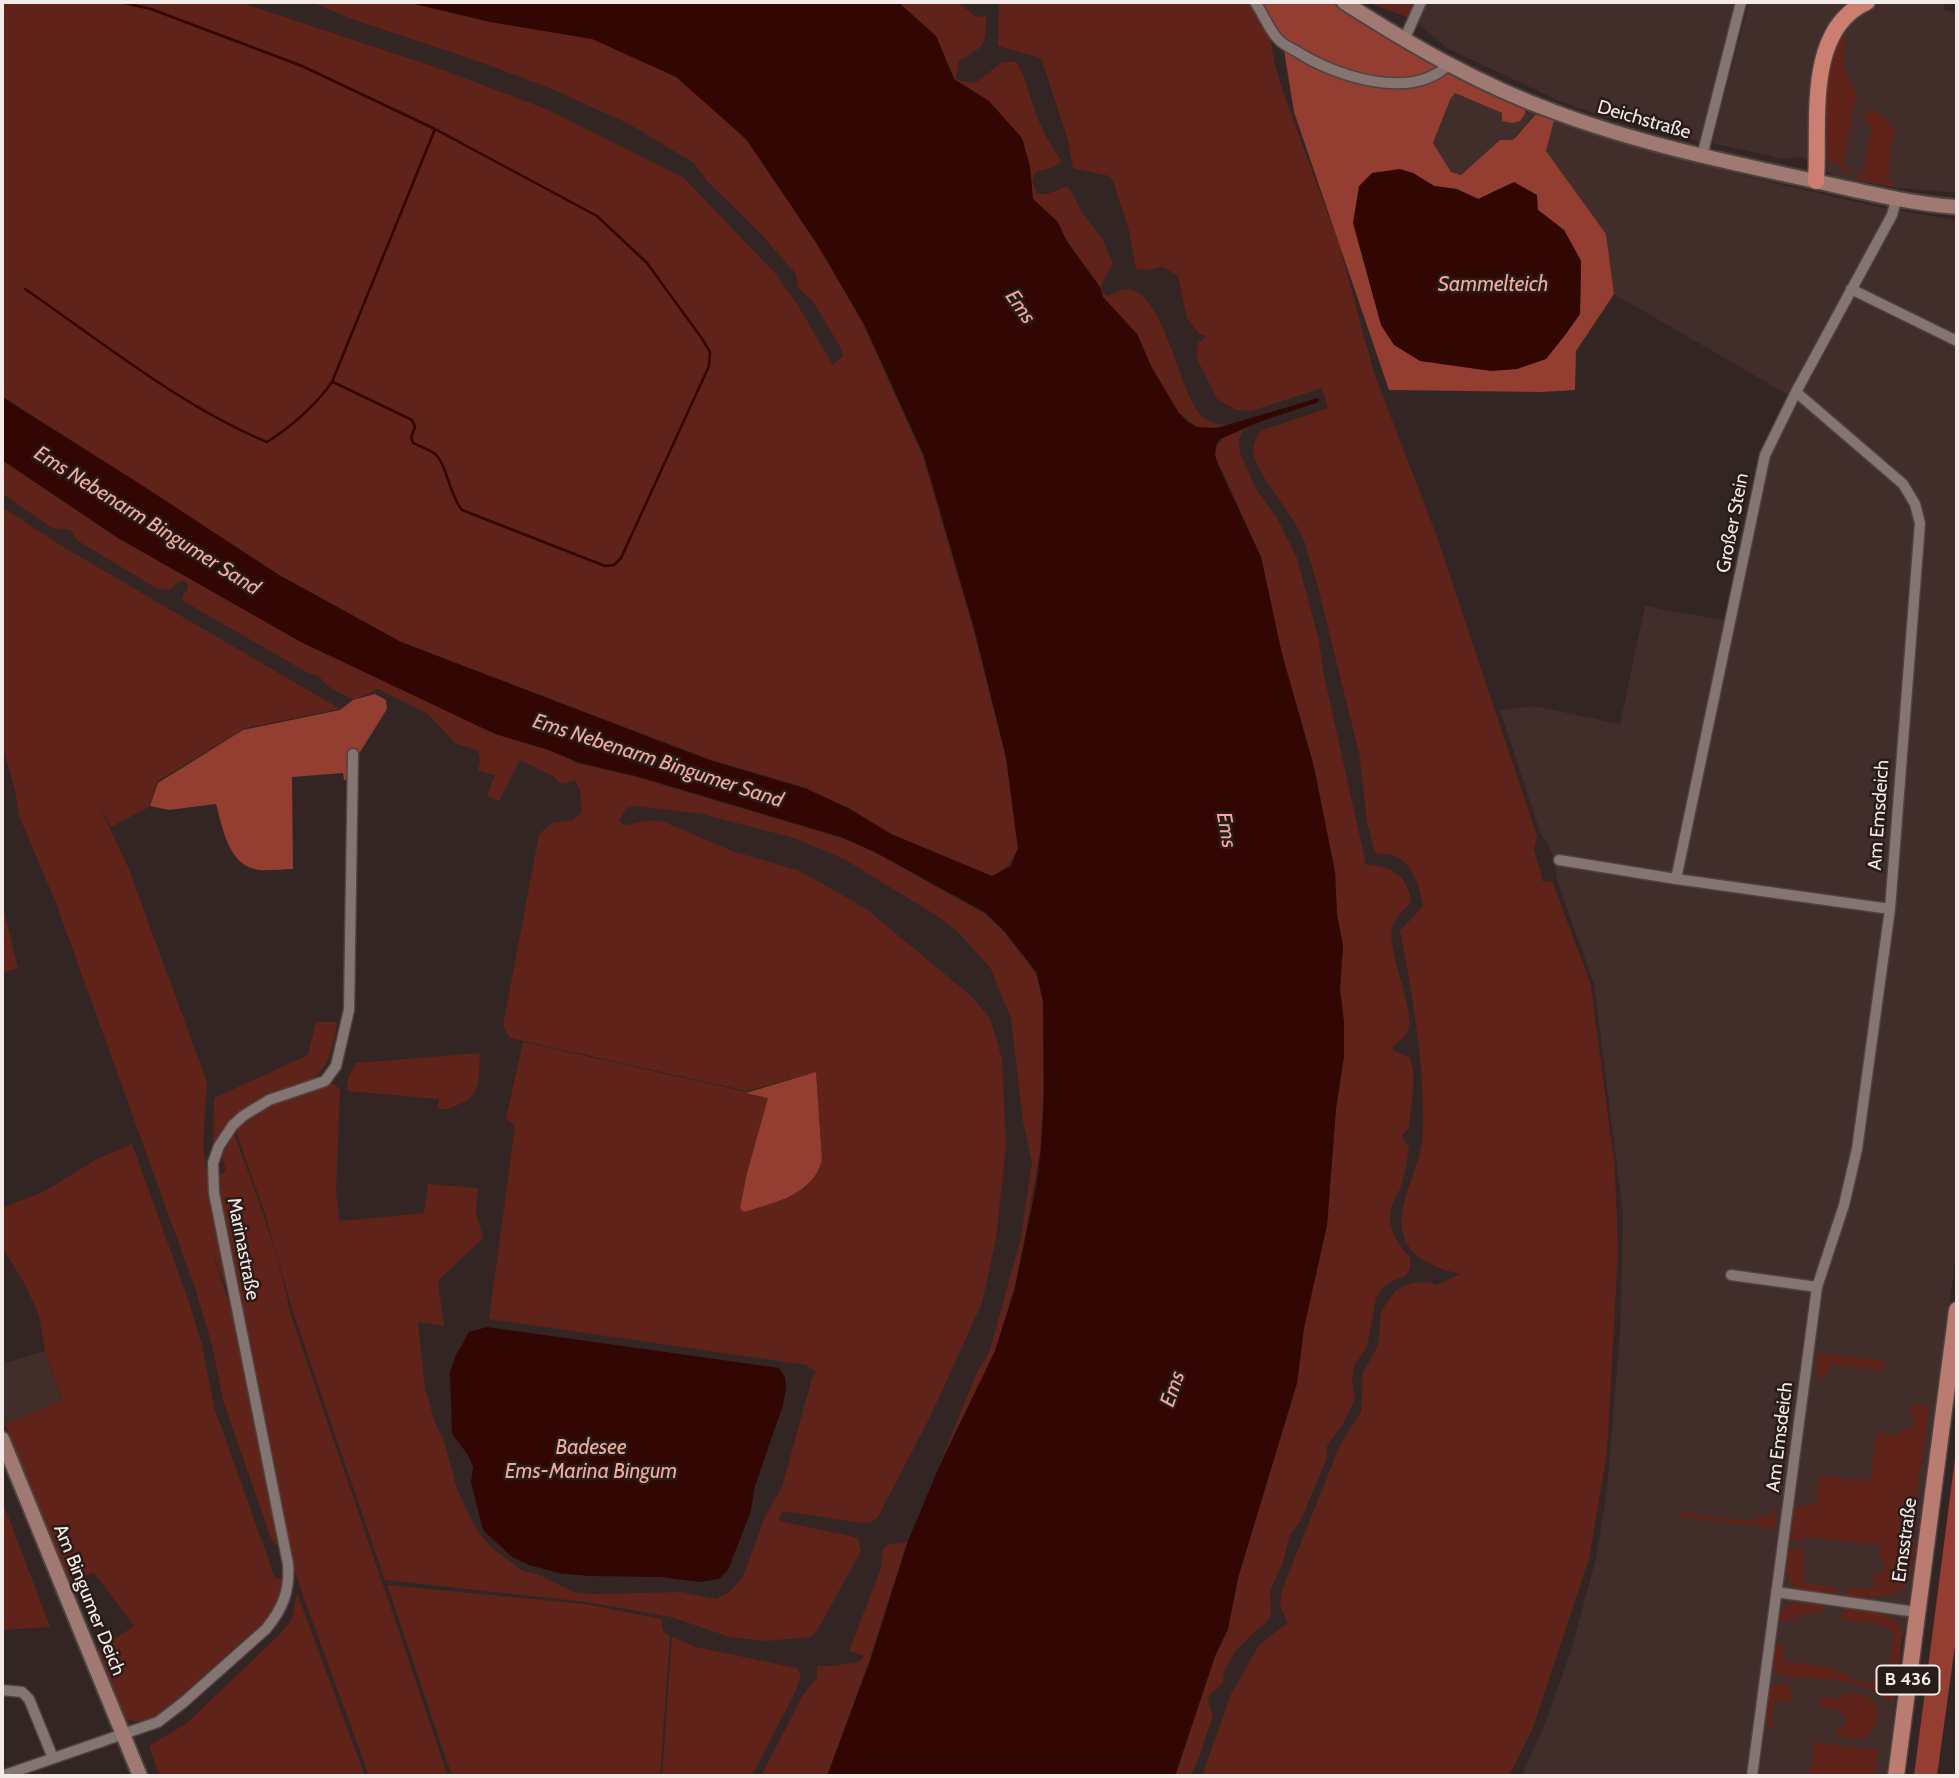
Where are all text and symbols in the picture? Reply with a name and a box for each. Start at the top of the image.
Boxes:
street label: Deichstraße [1595,96,1693,144]
water label: Sammelteich [1438,272,1548,298]
water label: Ems [999,285,1041,329]
water label: Ems Nebenarm Bingumer Sand [29,441,265,601]
street label: Großer Stein [1712,471,1754,575]
water label: Ems Nebenarm Bingumer Sand [530,709,786,813]
street label: Am Emsdeich [1864,759,1894,871]
water label: Ems [1210,810,1242,850]
street label: Marinastraße [222,1196,264,1302]
water label: Ems [1155,1368,1191,1410]
street label: Am Emsdeich [1762,1381,1798,1493]
water label: Badesee Ems-Marina Bingum [505,1435,677,1485]
street label: Emsstraße [1888,1496,1922,1584]
street label: Am Bingumer Deich [48,1521,130,1679]
road number: B 436 [1876,1666,1940,1694]

